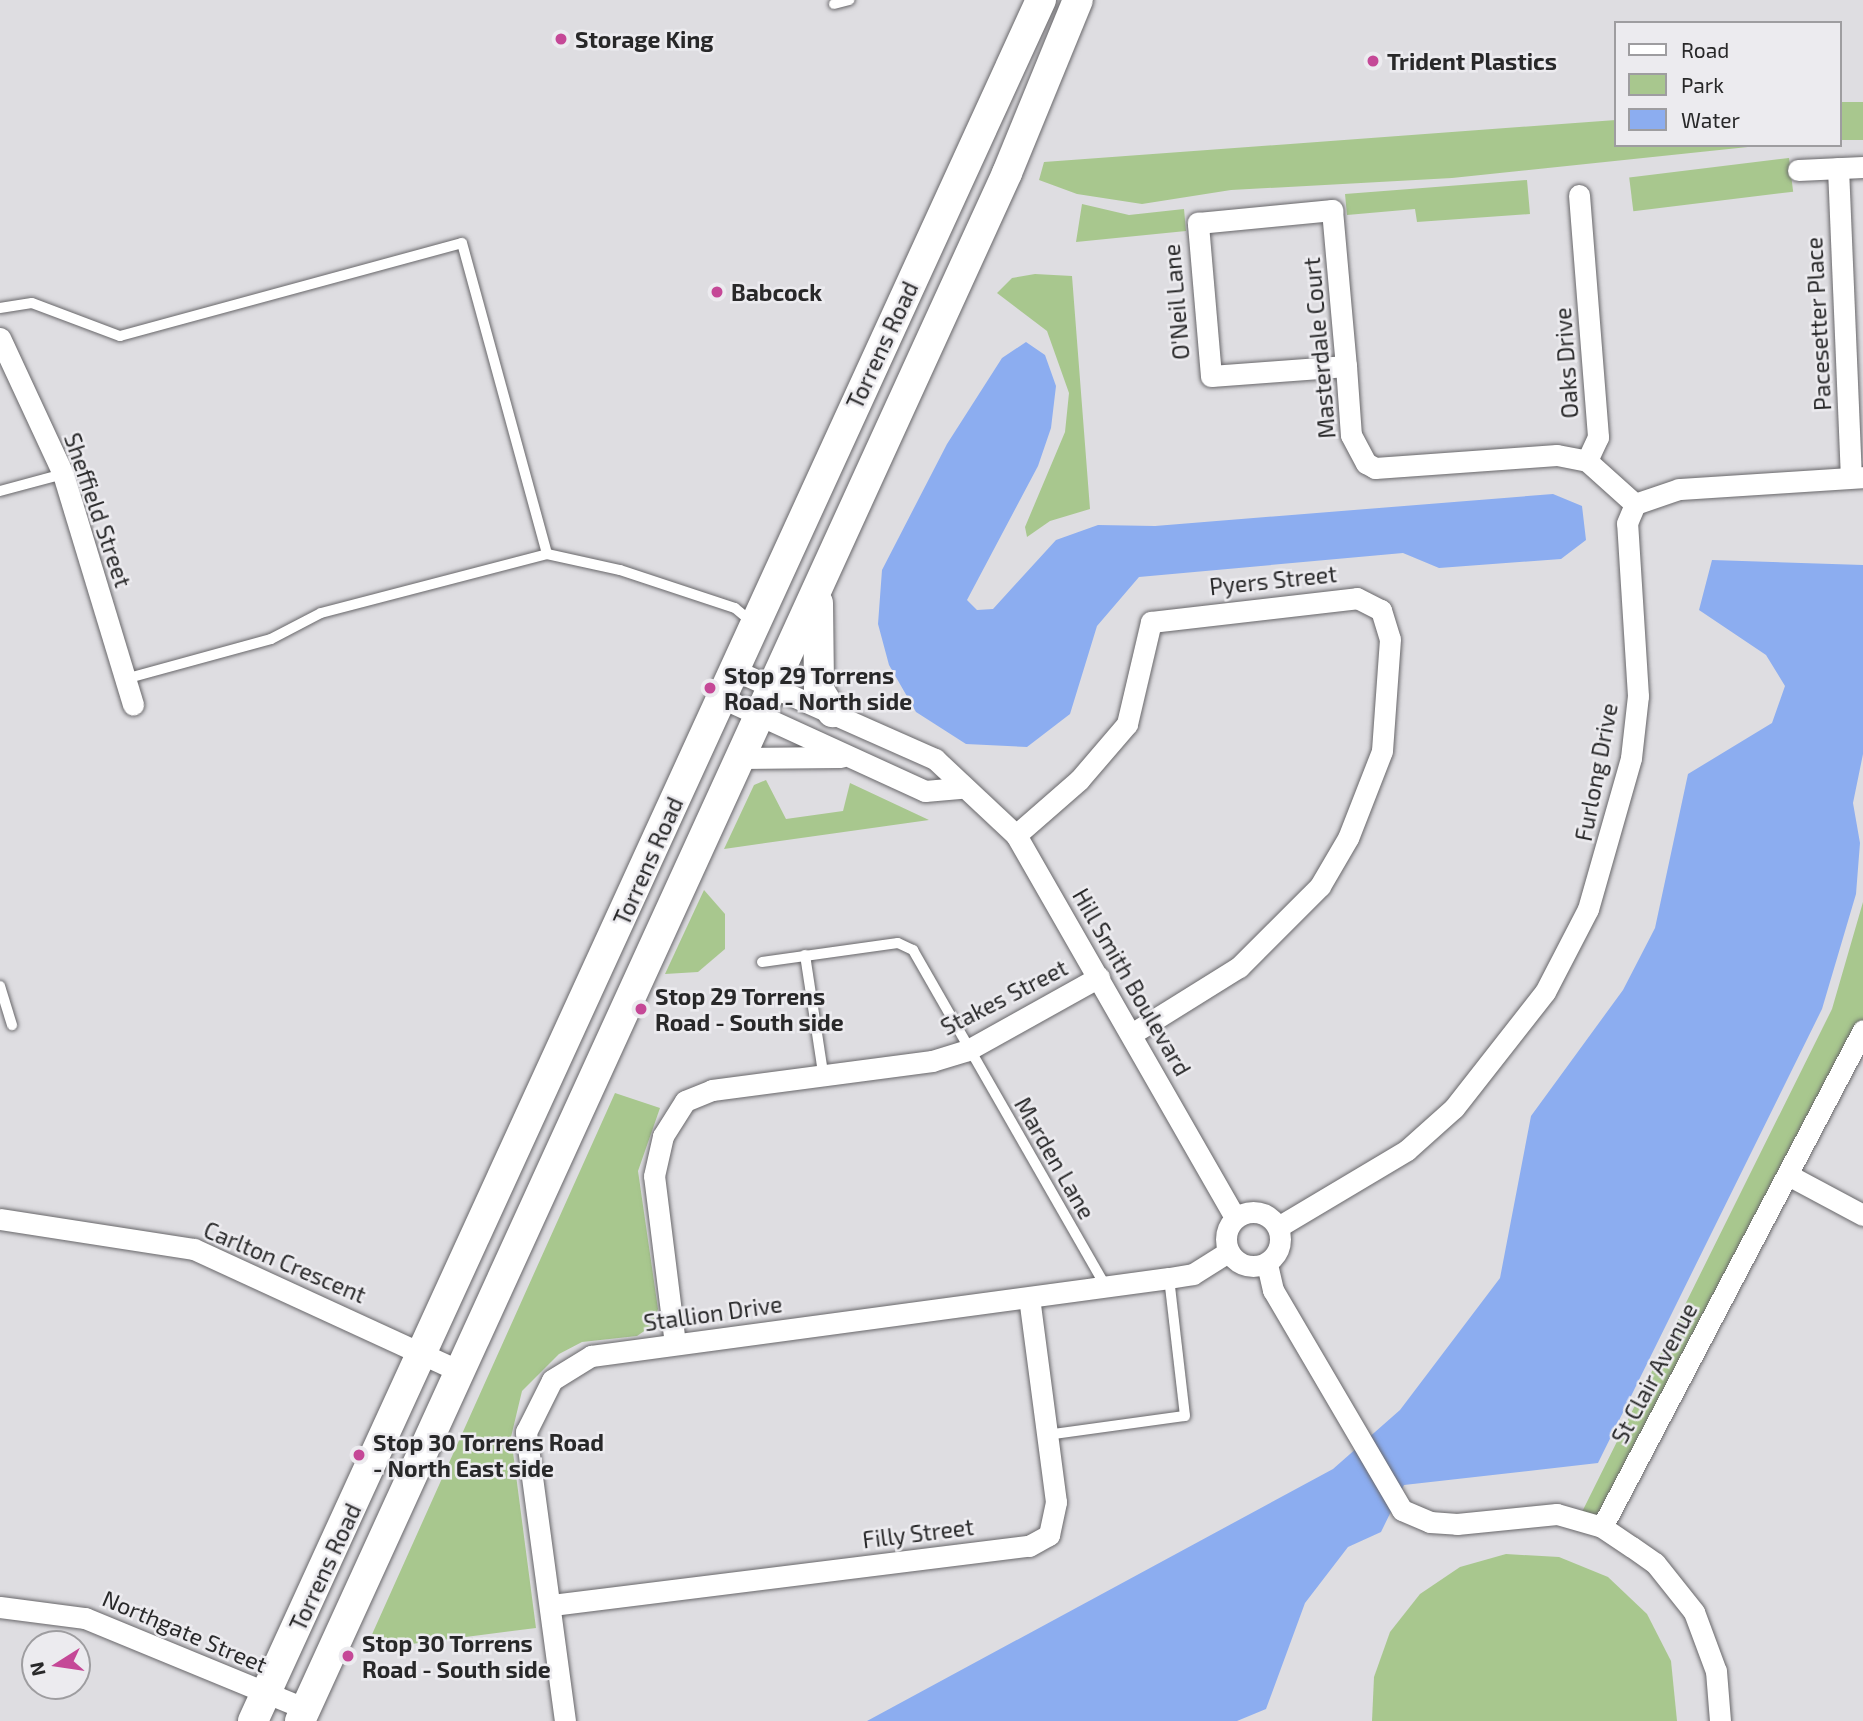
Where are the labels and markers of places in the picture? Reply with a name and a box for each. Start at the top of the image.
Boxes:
place label: Storage King [575,25,714,53]
marker: Storage King [553,31,569,47]
place label: Trident Plastics [1387,47,1557,75]
marker: Trident Plastics [1365,53,1381,69]
place label: Babcock [731,278,822,306]
marker: Babcock [709,284,725,300]
place label: Stop 29 Torrens Road - North side [724,661,912,715]
marker: Stop 29 Torrens Road - North side [702,680,718,696]
place label: Stop 29 Torrens Road - South side [655,982,844,1036]
marker: Stop 29 Torrens Road - South side [633,1001,649,1017]
place label: Stop 30 Torrens Road - North East side [373,1428,604,1482]
marker: Stop 30 Torrens Road - North East side [351,1447,367,1463]
place label: Stop 30 Torrens Road - South side [362,1629,551,1683]
marker: Stop 30 Torrens Road - South side [340,1648,356,1664]

